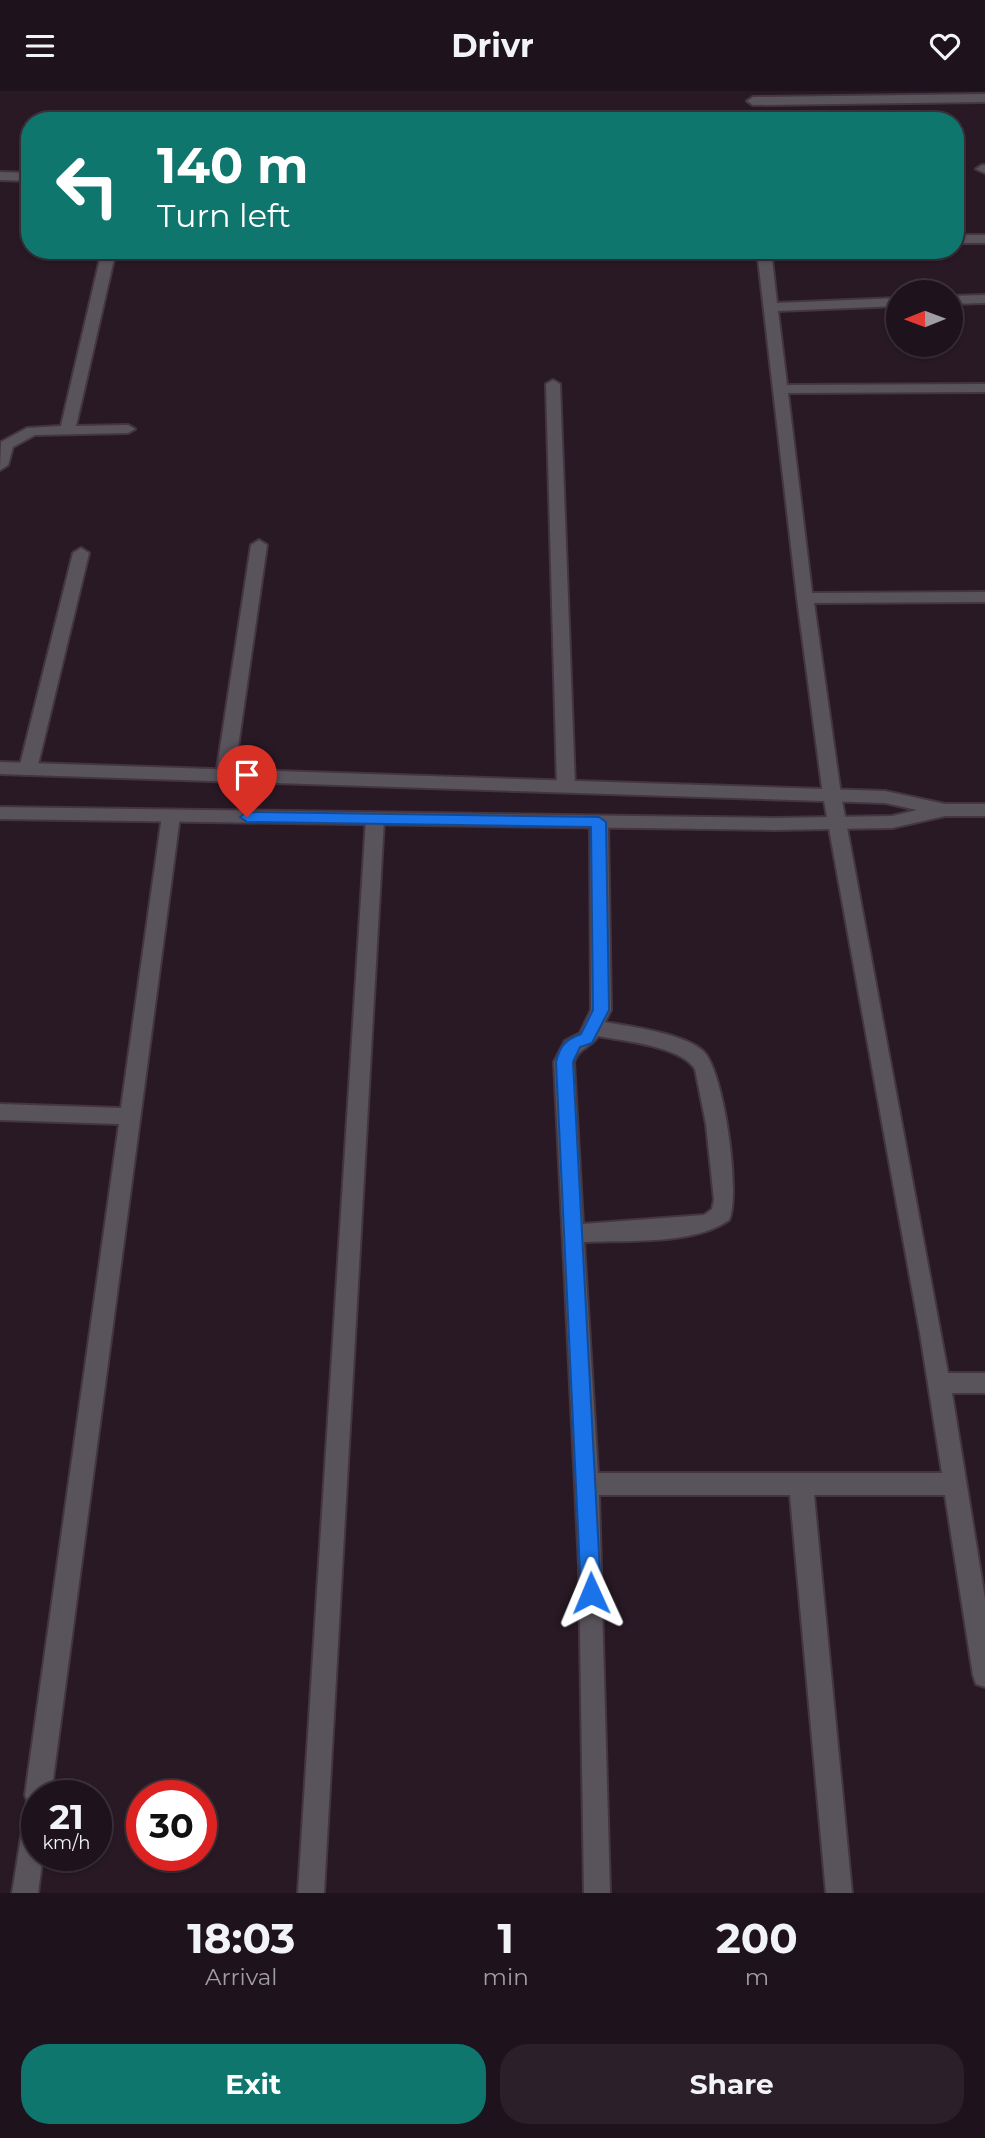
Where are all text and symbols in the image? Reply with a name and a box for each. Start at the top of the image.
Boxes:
text: Drivr [451,26,534,65]
icon: menu [21,27,59,65]
icon: heart [926,27,964,65]
text: 140 m [157,136,309,195]
icon: left [42,140,133,231]
text: Turn left [157,196,291,235]
north arrow [886,280,962,357]
map controls [886,280,963,357]
pin [217,745,277,817]
icon: arrive [228,756,266,794]
position arrow [554,1556,628,1630]
speed limit sign: 30 [126,1780,217,1871]
text: 21 [49,1795,84,1838]
text: km/h [42,1832,91,1854]
text: 18:03 [187,1912,295,1964]
text: 1 [497,1912,514,1964]
text: 200 [716,1912,798,1964]
text: Arrival [205,1963,278,1991]
text: min [483,1963,529,1991]
text: m [745,1963,769,1991]
button: Exit [21,2044,486,2124]
button: Share [500,2044,964,2124]

